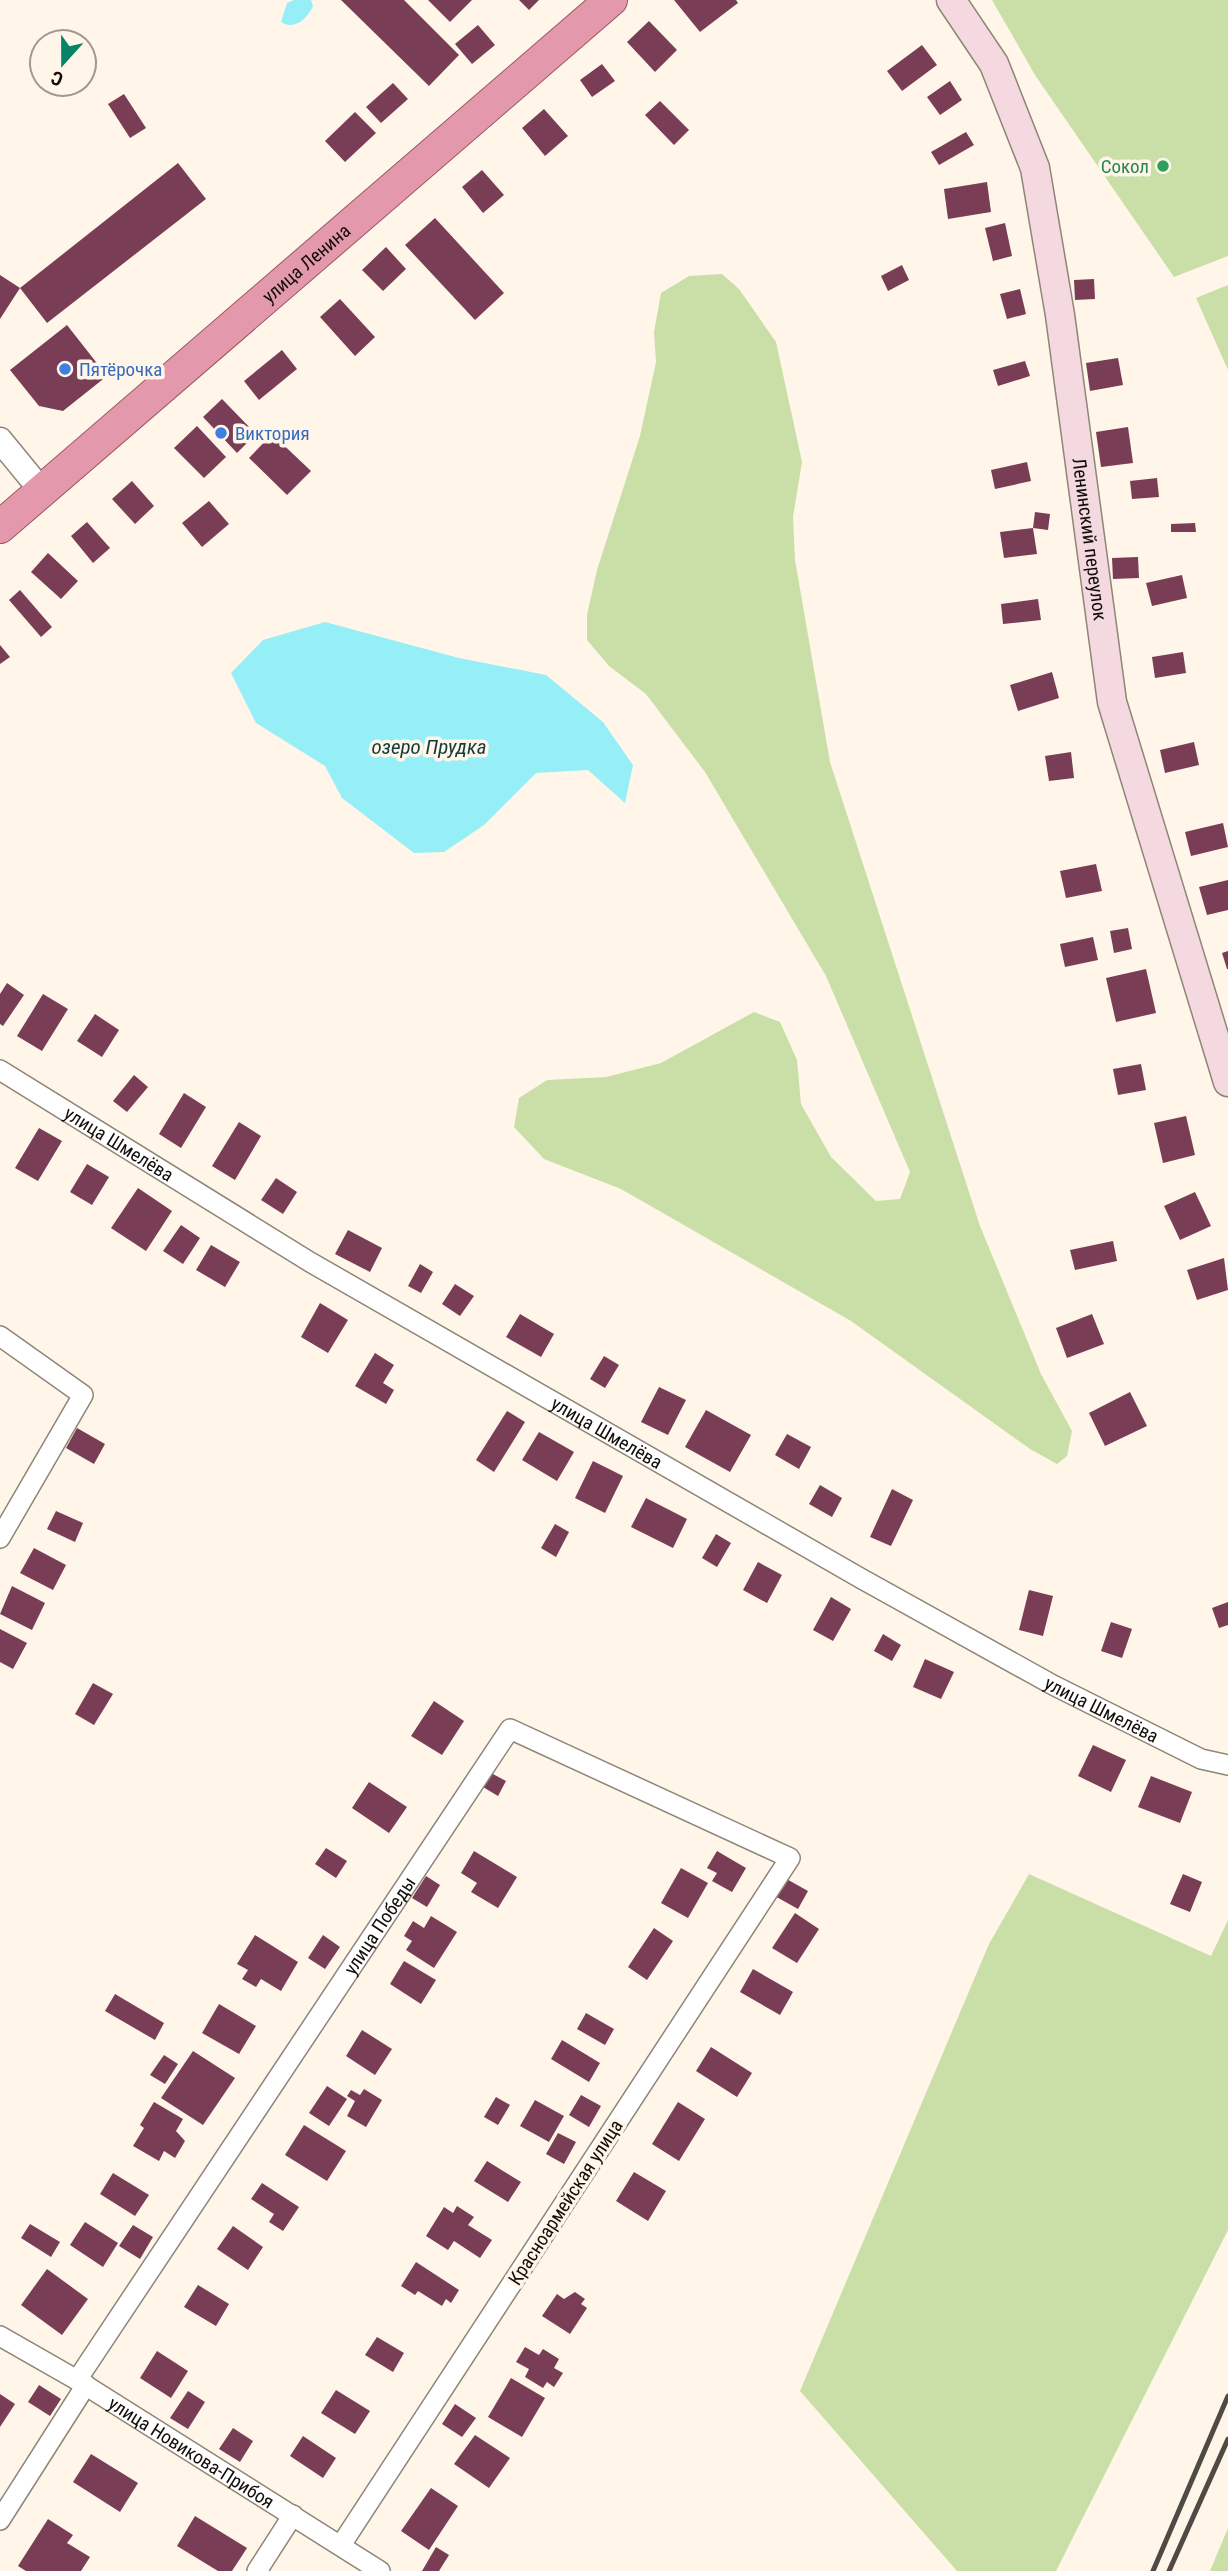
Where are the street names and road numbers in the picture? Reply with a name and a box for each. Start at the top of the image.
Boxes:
street label: улица Ленина [257,219,355,308]
street label: Ленинский переулок [1067,456,1112,622]
street label: улица Шмелёва [60,1102,178,1187]
street label: улица Шмелёва [547,1392,666,1474]
street label: улица Шмелёва [1040,1672,1162,1748]
street label: улица Победы [339,1872,421,1979]
street label: Красноармейская улица [503,2115,628,2289]
street label: улица Новикова-Прибоя [104,2392,278,2513]

